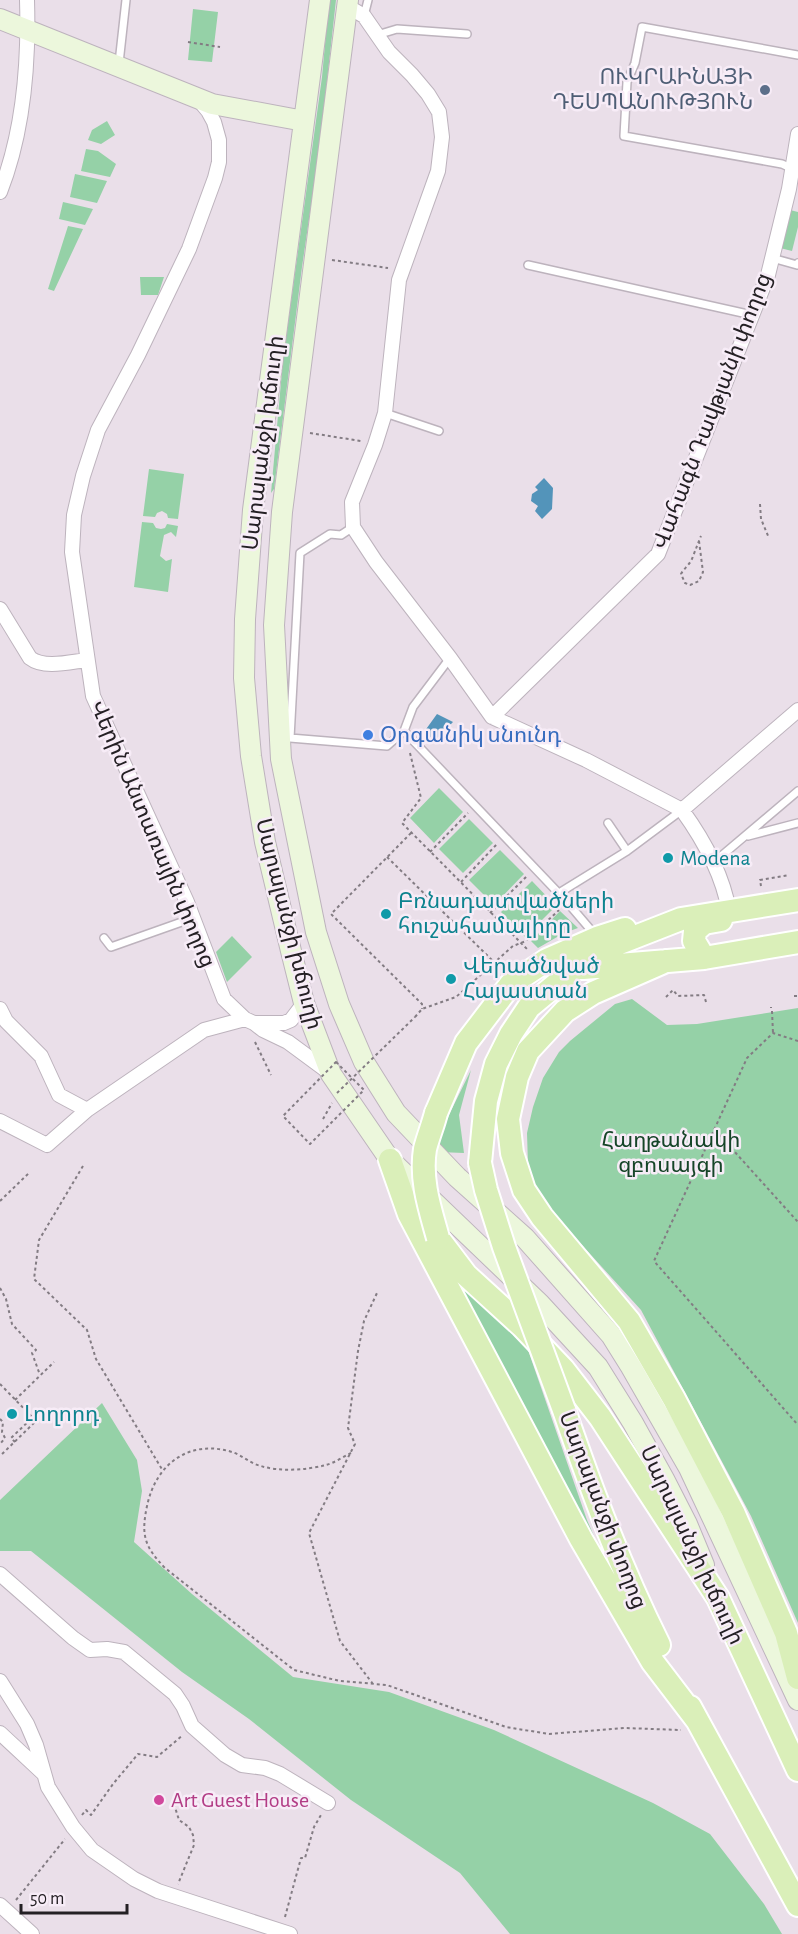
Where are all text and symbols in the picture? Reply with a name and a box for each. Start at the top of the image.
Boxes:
place label: ՈՒԿՐԱԻՆԱՅԻ ԴԵՍՊԱՆՈՒԹՅՈՒՆ [553,66,753,113]
marker: ՈՒԿՐԱԻՆԱՅԻ ԴԵՍՊԱՆՈՒԹՅՈՒՆ [758,83,772,97]
street label: Վահագն Դավթյանի փողոց [649,270,776,553]
street label: Սարալանջի խճուղի [239,334,288,552]
street label: Վերին Անտառային փողոց [86,697,219,971]
place label: Օրգանիկ սնունդ [380,724,561,747]
marker: Օրգանիկ սնունդ [361,728,375,742]
street label: Սարալանջի խճուղի [251,816,326,1032]
place label: Modena [680,847,751,869]
marker: Modena [661,851,675,865]
place label: Բռնադատվածների հուշահամալիրը [398,890,614,938]
marker: Բռնադատվածների հուշահամալիրը [379,907,393,921]
place label: Վերածնված Հայաստան [463,955,599,1003]
marker: Վերածնված Հայաստան [444,972,458,986]
park label: Հաղթանակի զբոսայգի [602,1129,740,1177]
place label: Լողորդ [24,1403,99,1426]
marker: Լողորդ [5,1407,19,1421]
street label: Սարալանջի փողոց [554,1408,651,1612]
street label: Սարալանջի խճուղի [635,1442,748,1648]
place label: Art Guest House [171,1789,309,1811]
marker: Art Guest House [152,1793,166,1807]
scale bar [21,1877,128,1915]
text: 50 m [30,1890,64,1908]

